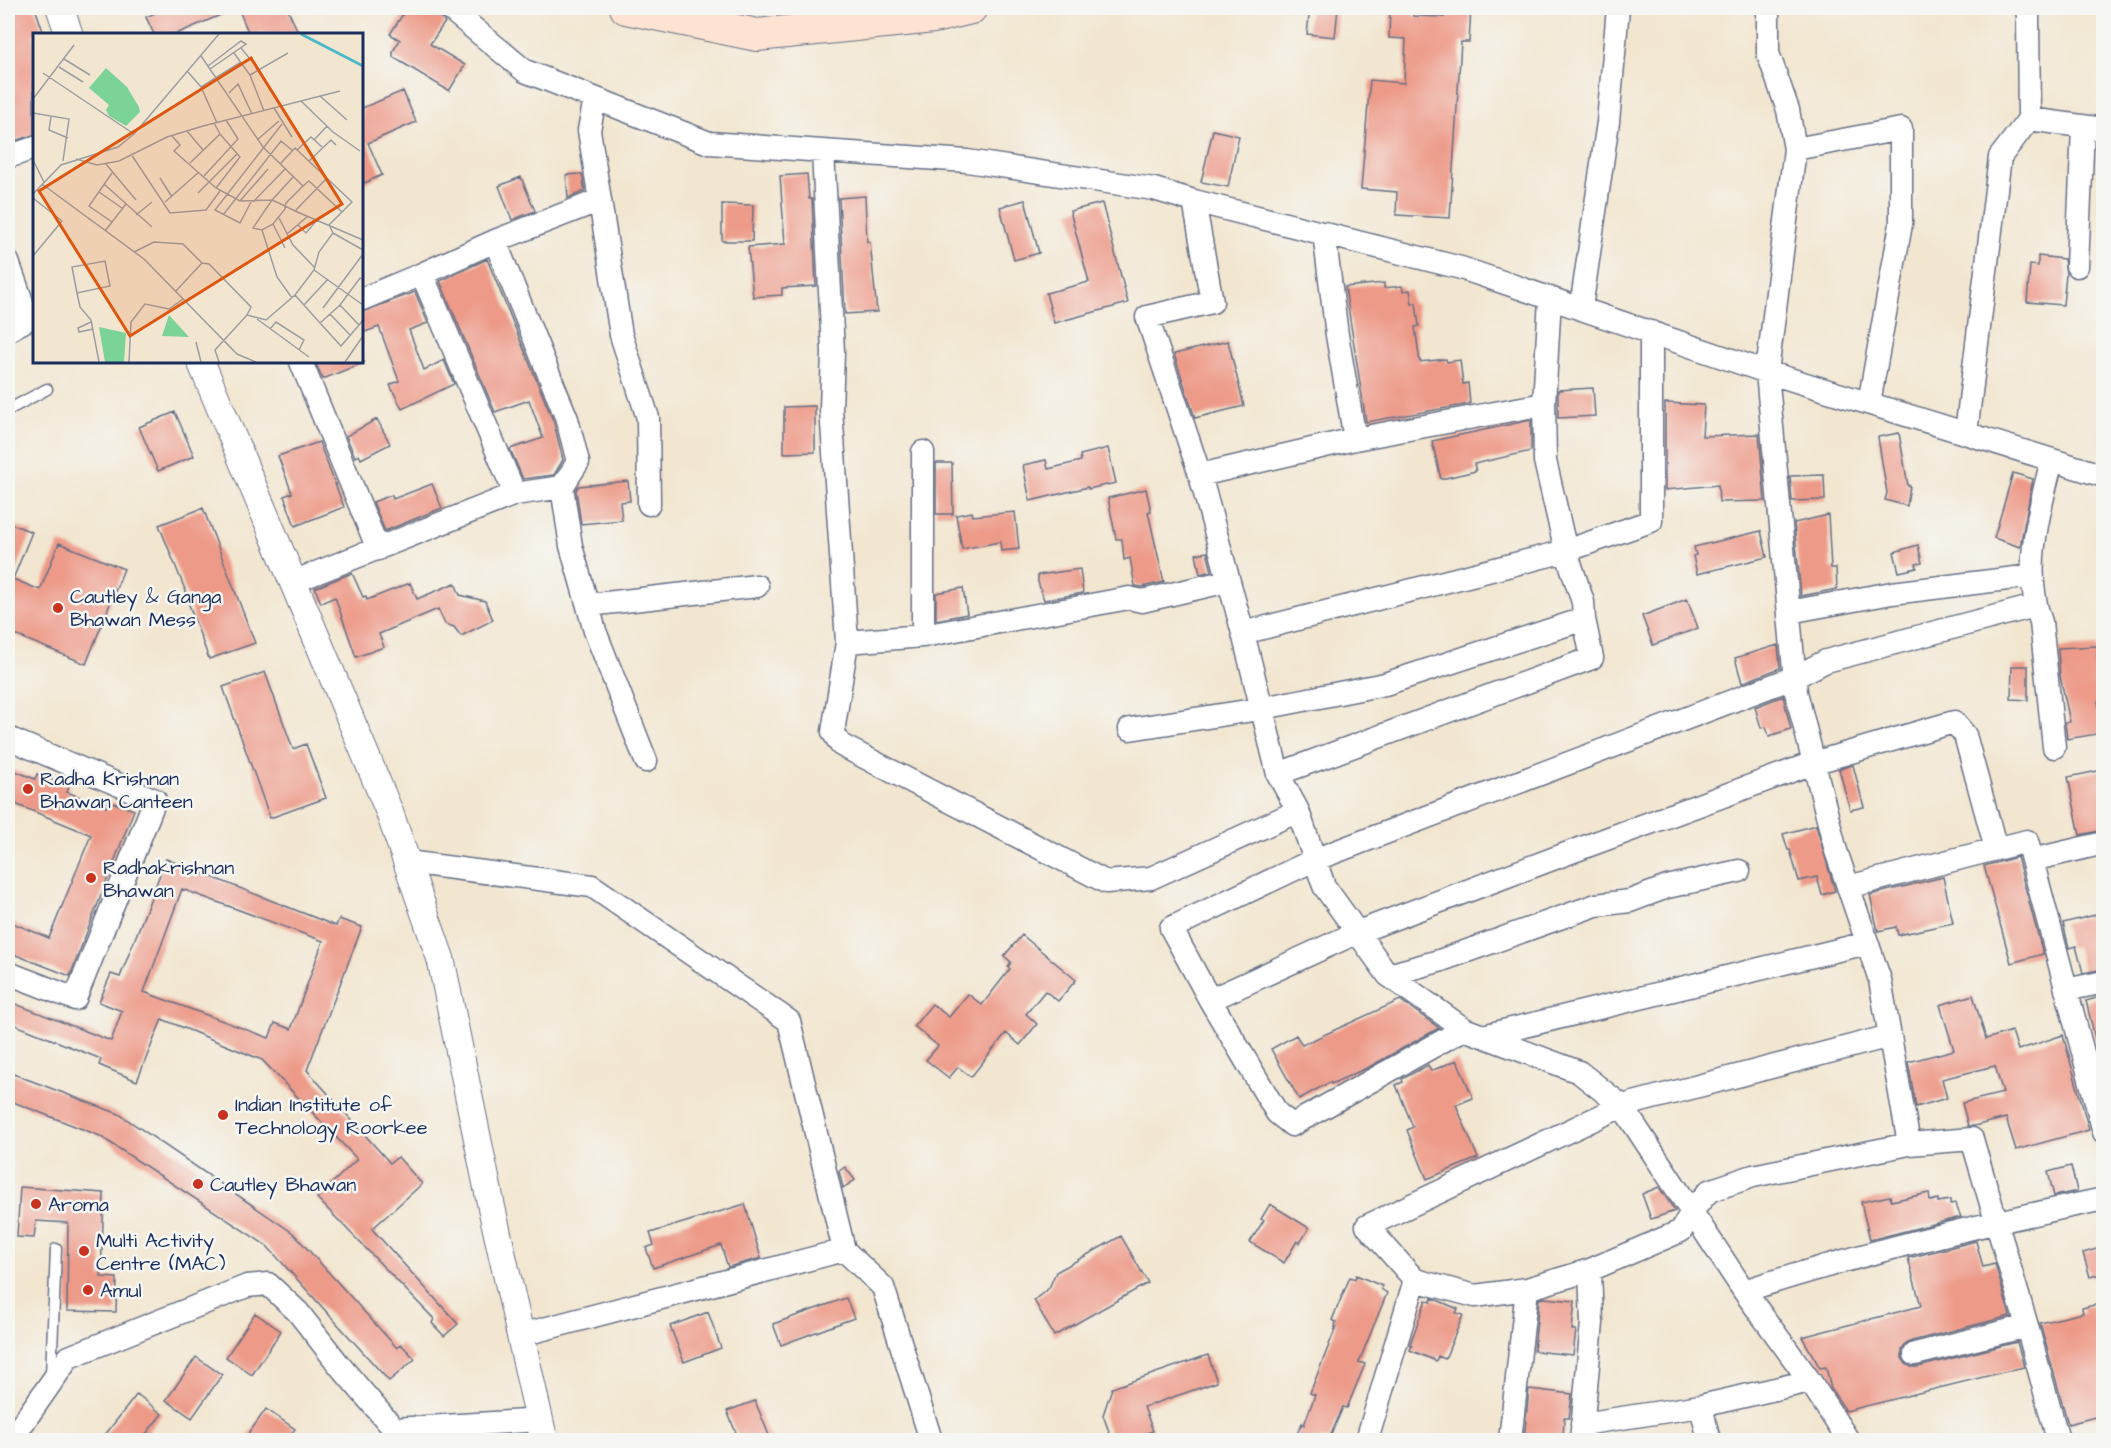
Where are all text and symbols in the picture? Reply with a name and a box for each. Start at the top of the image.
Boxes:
inset map [33,33,363,363]
place label: Cautley & Ganga Bhawan Mess [70,583,221,634]
marker: Cautley & Ganga Bhawan Mess [51,601,65,615]
place label: Radha Krishnan Bhawan Canteen [40,765,193,816]
marker: Radha Krishnan Bhawan Canteen [21,782,35,796]
place label: Radhakrishnan Bhawan [103,854,234,905]
marker: Radhakrishnan Bhawan [84,871,98,885]
place label: Indian Institute of Technology Roorkee [235,1091,428,1143]
marker: Indian Institute of Technology Roorkee [216,1108,230,1122]
place label: Cautley Bhawan [210,1171,356,1200]
marker: Cautley Bhawan [191,1177,205,1191]
place label: Aroma [48,1191,109,1219]
marker: Aroma [29,1197,43,1211]
place label: Multi Activity Centre (MAC) [96,1227,225,1278]
marker: Multi Activity Centre (MAC) [77,1244,91,1258]
place label: Amul [100,1277,142,1305]
marker: Amul [81,1283,95,1297]

